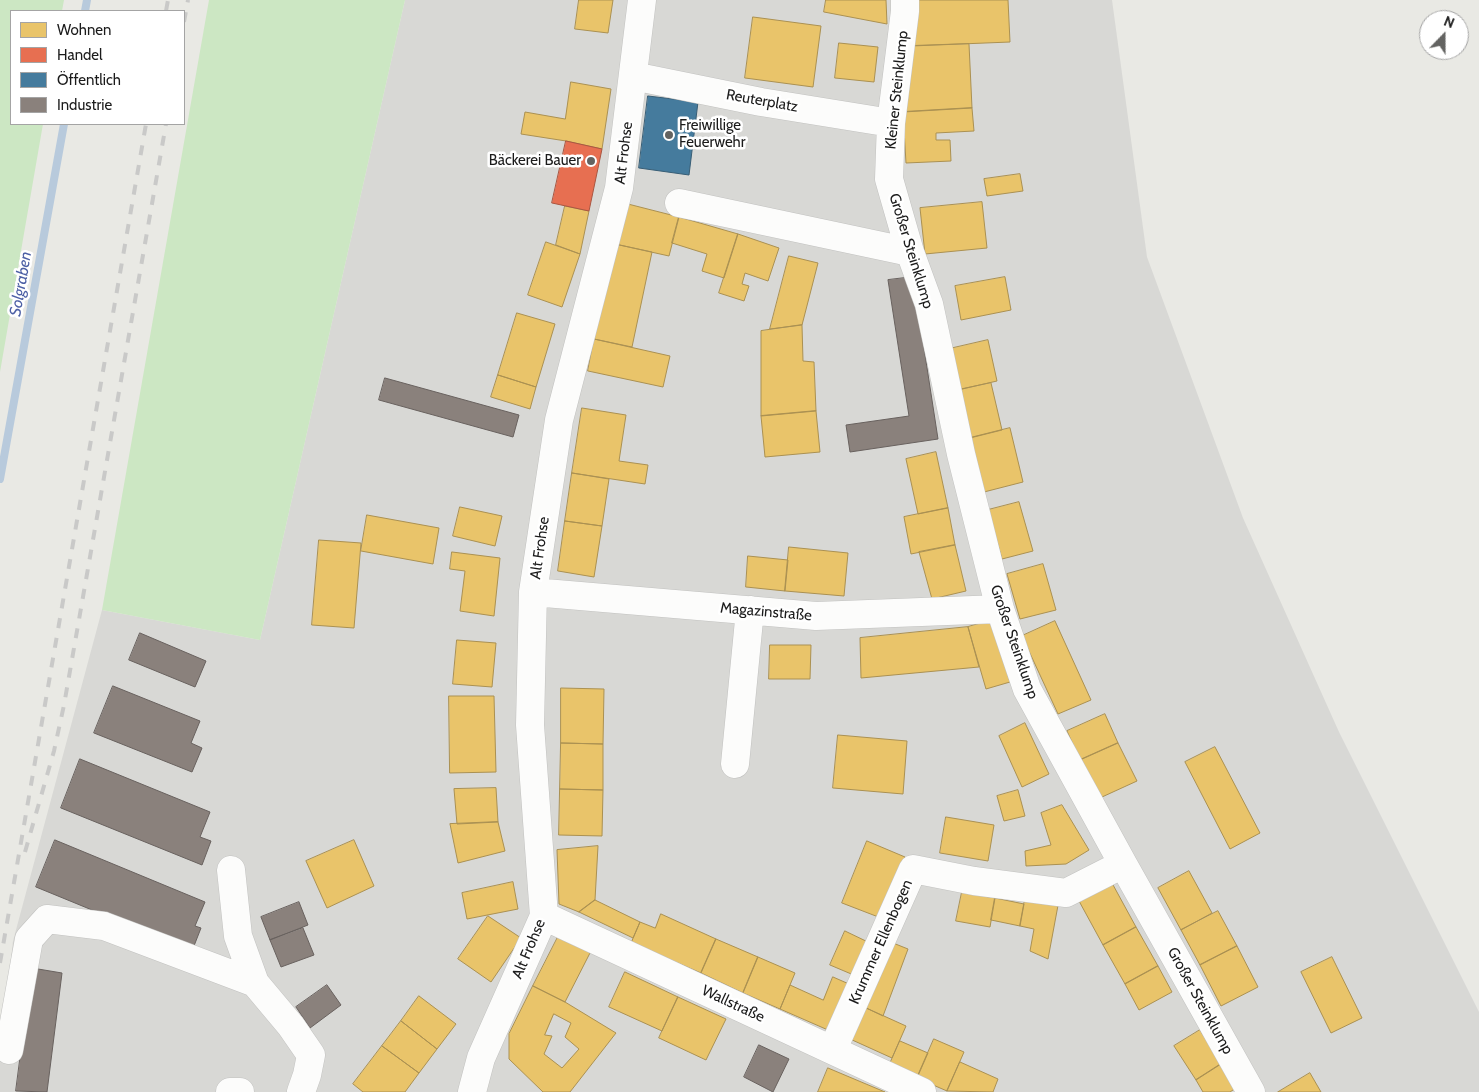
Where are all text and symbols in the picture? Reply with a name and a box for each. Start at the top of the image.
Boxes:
legend [10,10,185,125]
north arrow [1419,10,1469,60]
text: N [1441,12,1457,32]
text: Wohnen [57,21,111,39]
street label: Kleiner Steinklump [882,30,912,150]
text: Handel [57,46,103,64]
text: Öffentlich [57,71,121,89]
street label: Reuterplatz [725,86,799,116]
text: Industrie [57,96,112,114]
place label: Freiwillige Feuerwehr [679,117,745,152]
street label: Alt Frohse [611,121,637,185]
marker: Freiwillige Feuerwehr [663,129,675,141]
place label: Bäckerei Bauer [489,152,581,170]
marker: Bäckerei Bauer [585,155,597,167]
street label: Großer Steinklump [885,191,937,311]
water label: Solgraben [6,250,36,318]
street label: Alt Frohse [527,516,553,580]
street label: Großer Steinklump [986,583,1042,701]
street label: Magazinstraße [719,599,813,625]
street label: Krummer Ellenbogen [845,877,917,1007]
street label: Alt Frohse [508,916,550,982]
street label: Großer Steinklump [1163,944,1237,1058]
street label: Wallstraße [699,982,767,1026]

